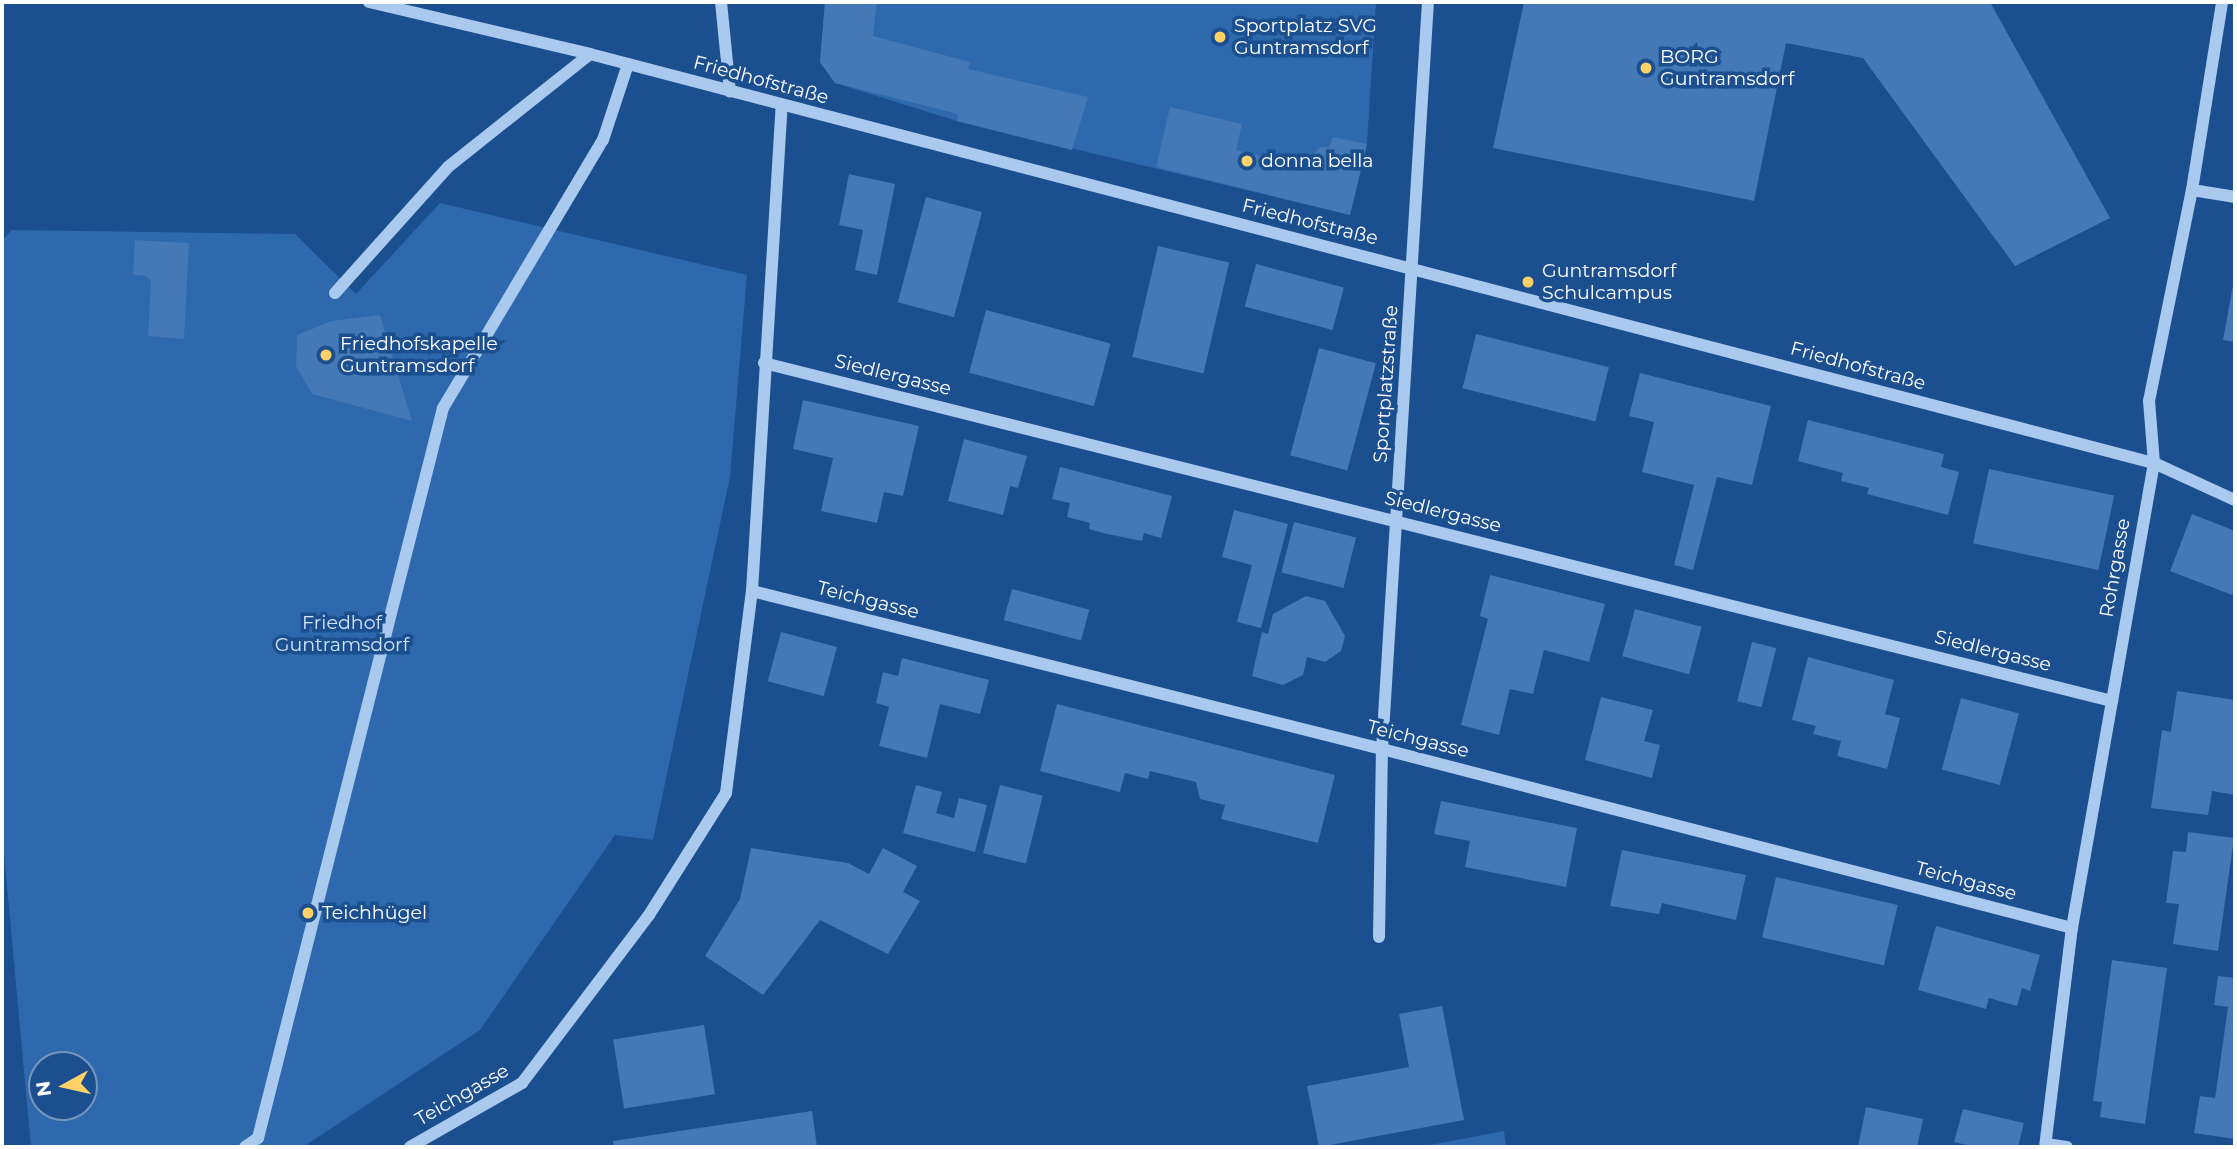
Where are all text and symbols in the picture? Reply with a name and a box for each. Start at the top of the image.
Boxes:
place label: Sportplatz SVG Guntramsdorf [1234,15,1377,59]
marker: Sportplatz SVG Guntramsdorf [1212,29,1228,45]
place label: BORG Guntramsdorf [1660,46,1794,90]
street label: Friedhofstraße [691,51,831,109]
marker: BORG Guntramsdorf [1638,60,1654,76]
place label: donna bella [1261,150,1373,172]
marker: donna bella [1239,153,1255,169]
street label: Friedhofstraße [1240,194,1380,250]
place label: Guntramsdorf Schulcampus [1542,260,1676,304]
marker: Guntramsdorf Schulcampus [1520,274,1536,290]
street label: Sportplatzstraße [1369,304,1403,464]
place label: Friedhofskapelle Guntramsdorf [340,333,498,377]
street label: Friedhofstraße [1788,337,1928,395]
marker: Friedhofskapelle Guntramsdorf [318,347,334,363]
street label: Siedlergasse [832,350,954,400]
street label: Siedlergasse [1382,487,1504,537]
street label: Rohrgasse [2095,517,2135,619]
street label: Teichgasse [815,576,921,624]
park label: Friedhof Guntramsdorf [275,612,409,656]
street label: Siedlergasse [1932,626,2054,676]
street label: Teichgasse [1365,715,1471,763]
street label: Teichgasse [1913,857,2019,905]
place label: Teichhügel [322,902,427,924]
marker: Teichhügel [300,905,316,921]
north arrow [28,1051,98,1121]
street label: Teichgasse [411,1059,513,1131]
text: N [31,1080,56,1098]

